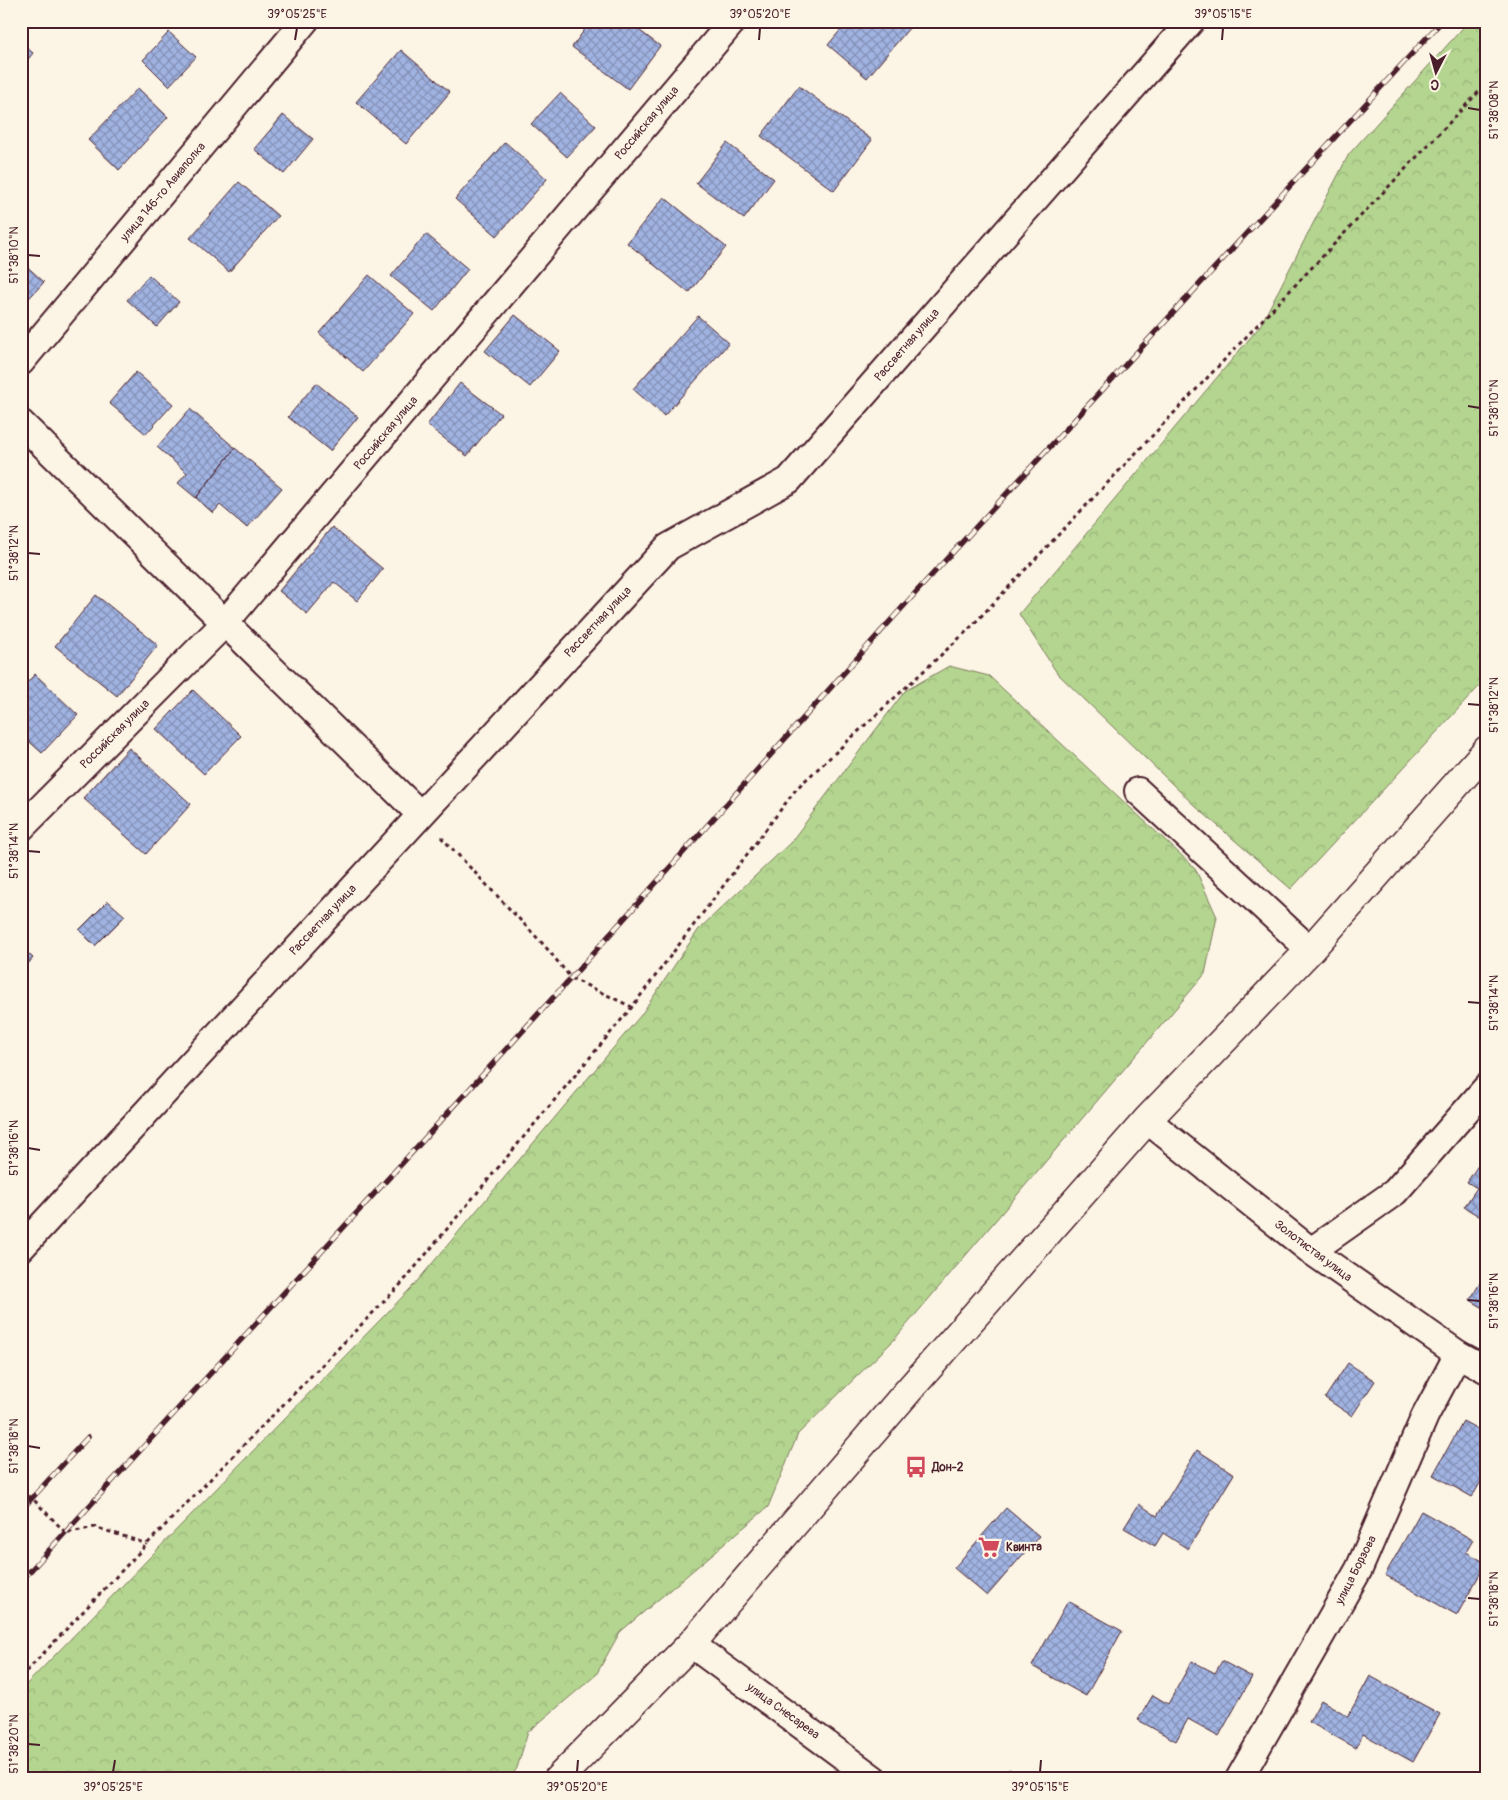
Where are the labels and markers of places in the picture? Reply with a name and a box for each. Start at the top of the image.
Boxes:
bus stop icon: Дон-2 [903,1454,929,1480]
place label: Дон-2 [931,1460,964,1475]
supermarket icon: Квинта [976,1534,1002,1560]
place label: Квинта [1006,1540,1042,1555]

